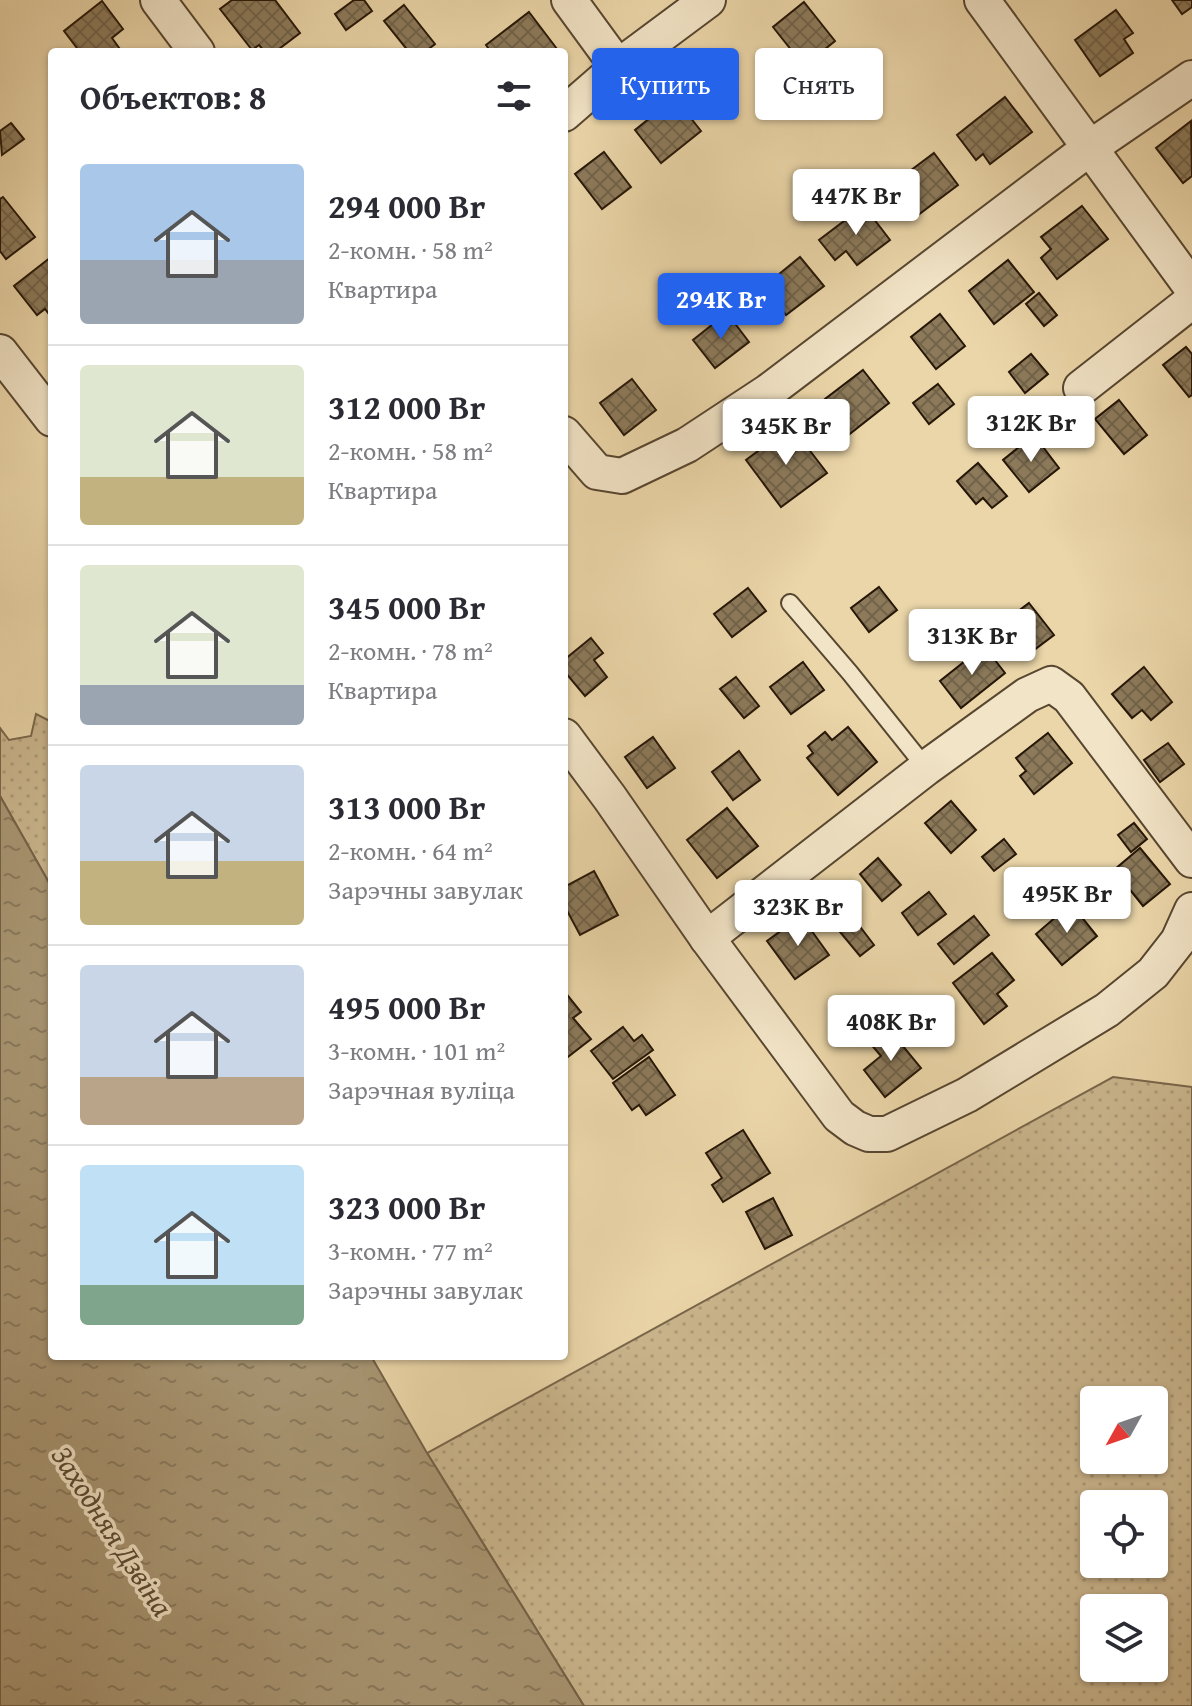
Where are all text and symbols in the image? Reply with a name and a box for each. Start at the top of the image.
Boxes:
chip: Купить [592,48,739,120]
chip: Снять [755,48,883,120]
text: Объектов: 8 [80,72,266,121]
icon: filters [492,74,536,118]
pin: 447K Br [782,169,930,237]
text: 447K Br [811,175,901,214]
text: 294 000 Br [328,181,485,230]
icon: home [144,196,240,292]
text: 2-комн. · 58 m² [328,230,493,269]
text: Квартира [328,269,437,308]
pin: 294K Br [647,273,795,341]
text: 294K Br [676,279,766,318]
text: 312 000 Br [328,382,485,431]
pin: 312K Br [957,396,1105,464]
icon: home [144,397,240,493]
pin: 345K Br [712,399,860,467]
text: 312K Br [986,402,1076,441]
text: 345K Br [741,405,831,444]
text: 2-комн. · 58 m² [328,431,493,470]
text: Квартира [328,470,437,509]
text: 345 000 Br [328,582,485,631]
icon: home [144,597,240,693]
pin: 313K Br [898,609,1046,677]
text: 313K Br [927,615,1017,654]
text: 2-комн. · 78 m² [328,631,493,670]
text: Квартира [328,670,437,709]
text: 313 000 Br [328,782,485,831]
icon: home [144,797,240,893]
text: 2-комн. · 64 m² [328,831,493,870]
pin: 495K Br [993,867,1141,935]
text: Зарэчны завулак [328,870,523,909]
text: 495K Br [1022,873,1112,912]
pin: 323K Br [724,880,872,948]
text: 323K Br [753,886,843,925]
text: 495 000 Br [328,982,485,1031]
pin: 408K Br [817,995,965,1063]
icon: home [144,997,240,1093]
text: 408K Br [846,1001,936,1040]
text: 3-комн. · 101 m² [328,1031,505,1070]
text: Зарэчная вуліца [328,1070,515,1109]
text: 323 000 Br [328,1182,485,1231]
icon: home [144,1197,240,1293]
text: 3-комн. · 77 m² [328,1231,493,1270]
text: Зарэчны завулак [328,1270,523,1309]
north arrow [1080,1386,1168,1474]
map controls [1080,1386,1168,1682]
water label: Заходняя Дзвіна [41,1436,185,1625]
button: locate [1080,1490,1168,1578]
button: layers [1080,1594,1168,1682]

